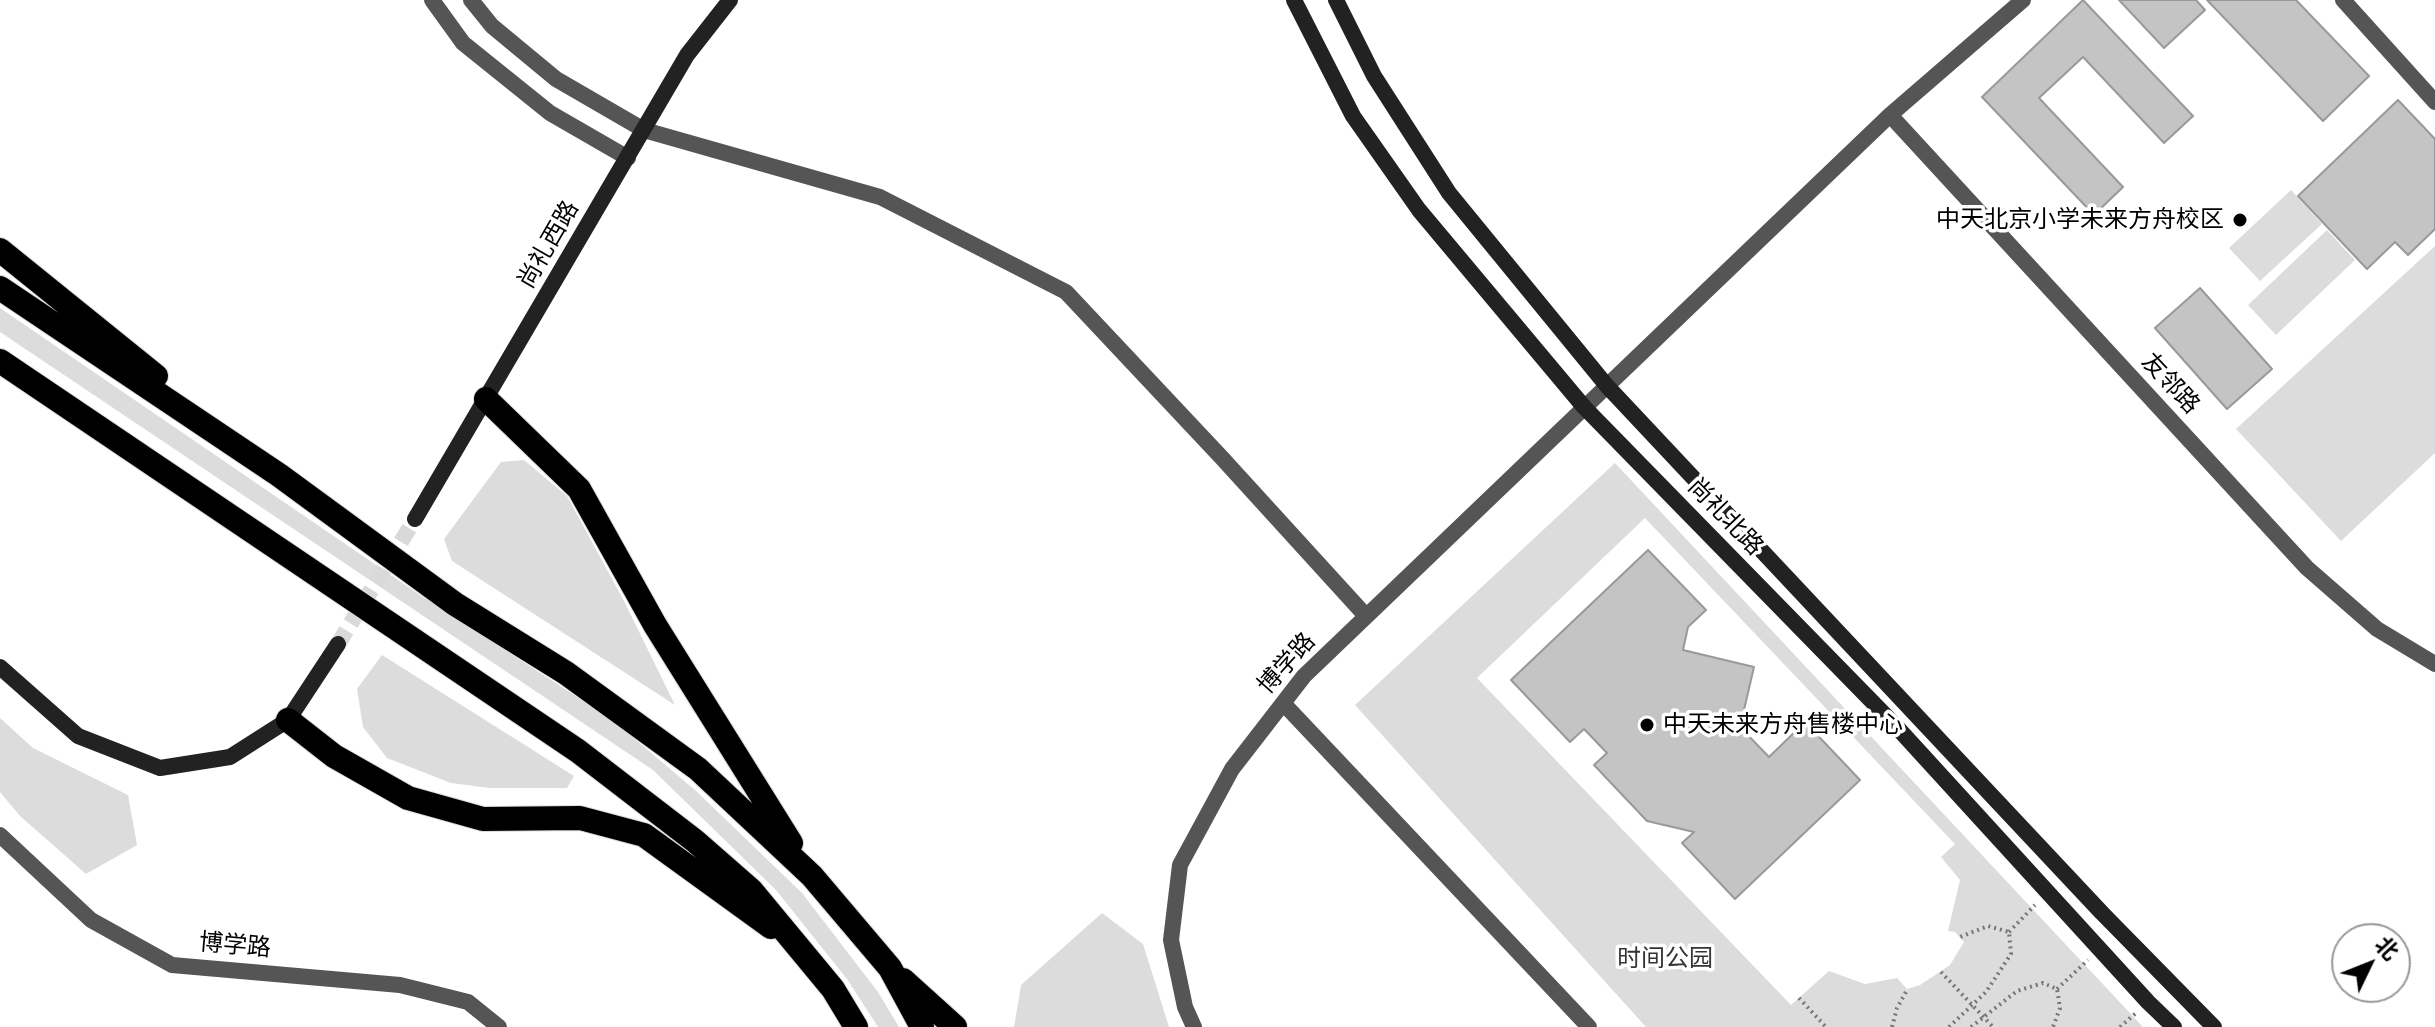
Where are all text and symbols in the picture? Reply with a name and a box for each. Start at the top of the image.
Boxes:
street label: 尚礼西路 [513,196,585,294]
place label: 中天北京小学未来方舟校区 [1936,206,2224,234]
marker: 中天北京小学未来方舟校区 [2231,211,2249,229]
street label: 友邻路 [2135,348,2205,420]
street label: 尚礼北路 [1681,472,1769,562]
street label: 博学路 [1252,628,1322,700]
place label: 中天未来方舟售楼中心 [1663,711,1903,739]
marker: 中天未来方舟售楼中心 [1638,716,1656,734]
north arrow [2331,923,2411,1003]
street label: 博学路 [198,929,272,963]
text: 北 [2369,930,2406,966]
park label: 时间公园 [1617,945,1713,973]

